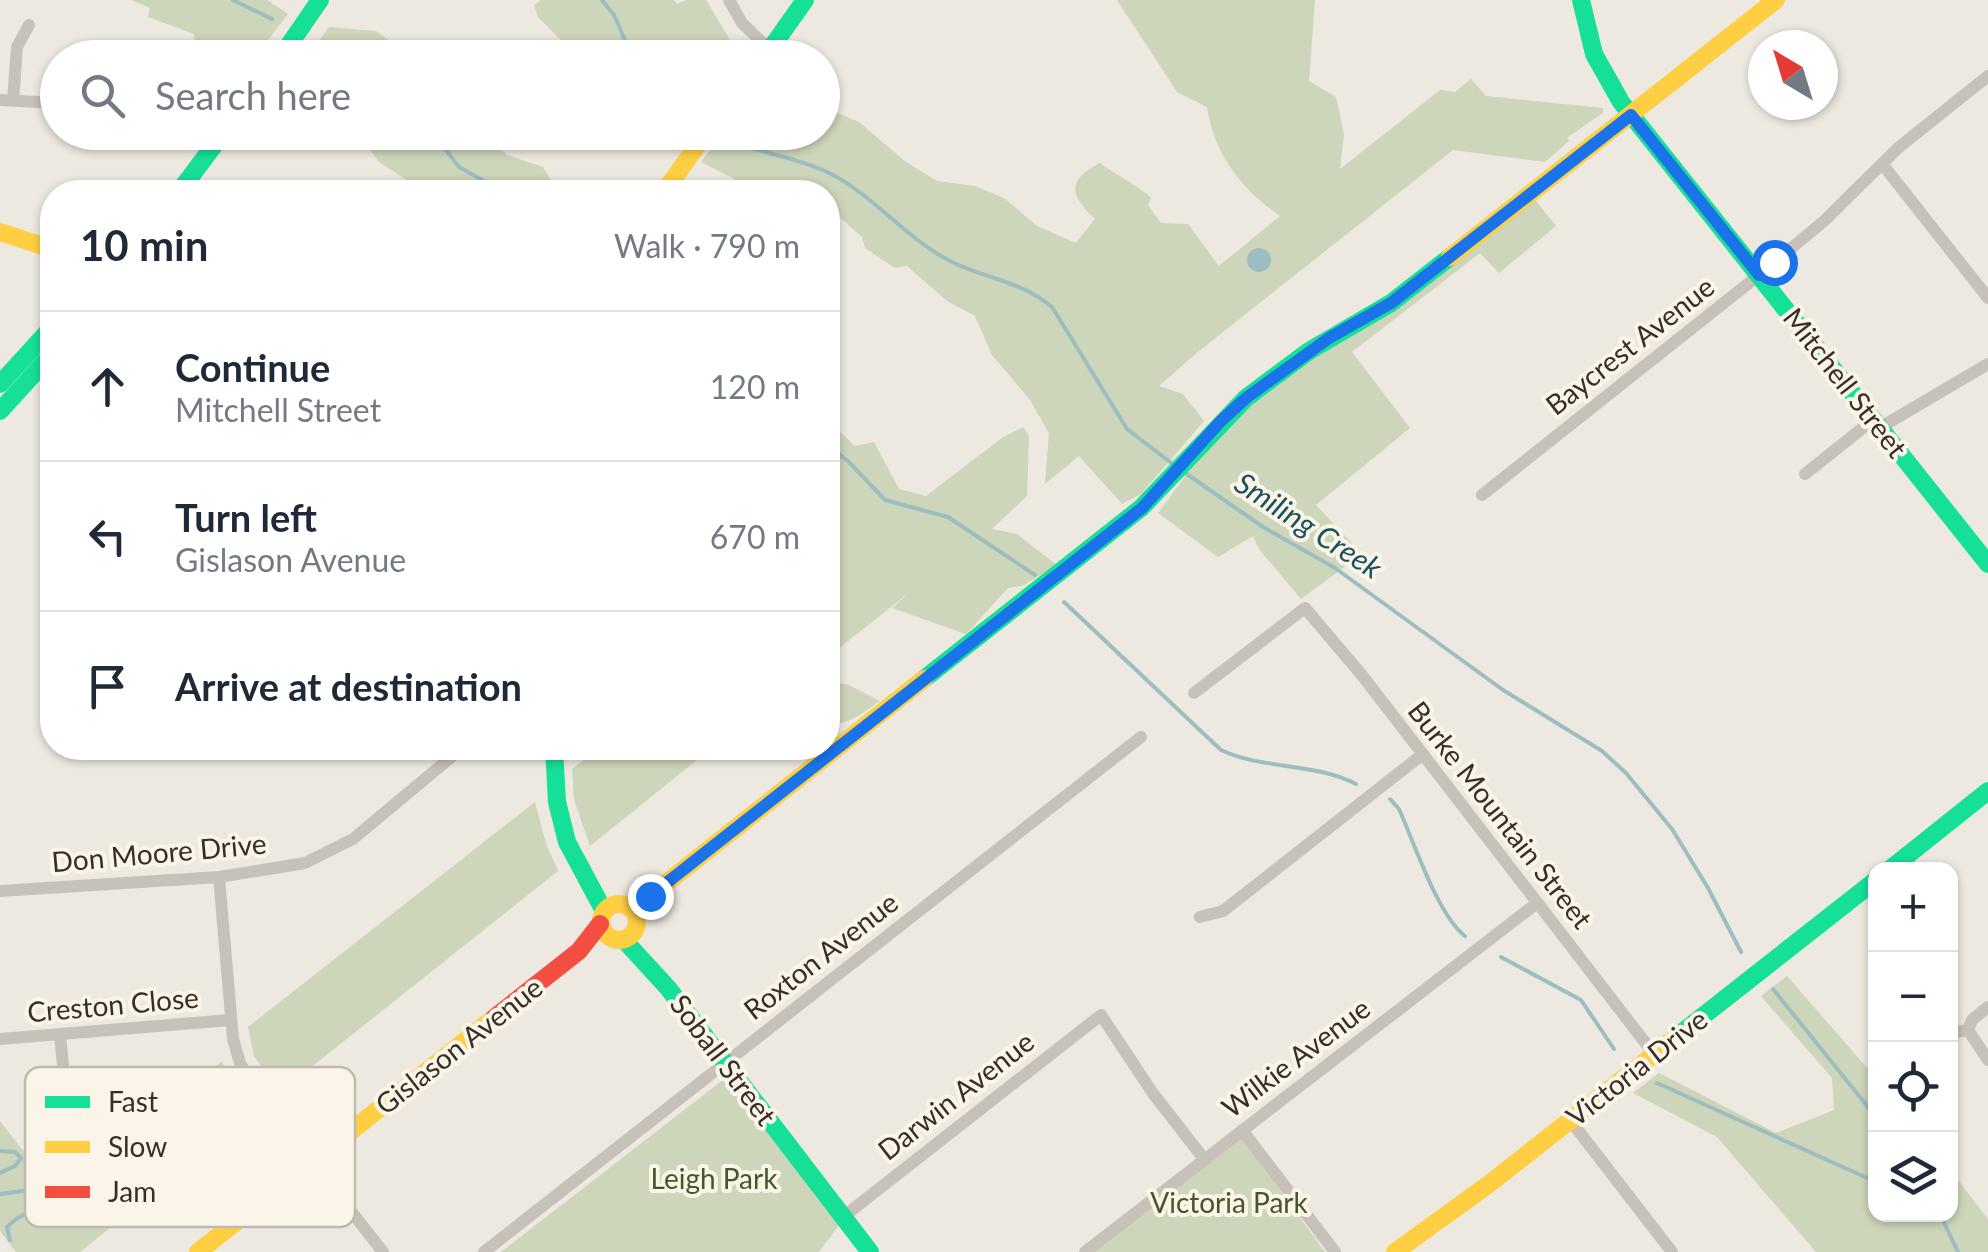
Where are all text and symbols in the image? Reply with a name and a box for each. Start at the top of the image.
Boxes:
north arrow [1748,30,1838,120]
search box [40,40,840,150]
icon: search [75,68,130,123]
text: Search here [155,72,351,118]
text: 10 min [80,220,208,270]
text: Walk · 790 m [614,226,800,265]
route start [1752,240,1798,286]
street label: Baycrest Avenue [1538,269,1720,422]
street label: Mitchell Street [1777,301,1915,464]
text: Continue [175,344,330,390]
icon: ahead [80,359,135,414]
text: 120 m [710,367,800,406]
text: Mitchell Street [175,390,381,429]
water label: Smiling Creek [1229,464,1390,585]
text: Turn left [175,494,317,540]
icon: left [80,509,135,564]
text: 670 m [710,517,800,556]
text: Gislason Avenue [175,540,406,579]
icon: arrive [80,659,135,714]
text: Arrive at destination [175,663,522,709]
street label: Burke Mountain Street [1402,694,1600,935]
street label: Don Moore Drive [50,826,268,878]
map controls [1868,862,1958,1222]
button: + [1868,862,1958,952]
route end [628,874,674,920]
street label: Roxton Avenue [737,884,904,1026]
button: − [1868,952,1958,1042]
street label: Gislason Avenue [368,970,549,1121]
street label: Creston Close [26,980,200,1028]
street label: Soball Street [664,987,784,1131]
street label: Wilkie Avenue [1215,990,1376,1124]
street label: Victoria Drive [1559,1002,1714,1133]
street label: Darwin Avenue [871,1024,1040,1167]
button: locate [1868,1042,1958,1132]
legend [25,1067,355,1227]
text: Fast [108,1084,158,1118]
text: Slow [108,1129,167,1163]
button: layers [1868,1132,1958,1222]
park label: Leigh Park [651,1161,778,1195]
text: Jam [108,1174,156,1208]
park label: Victoria Park [1150,1185,1309,1219]

